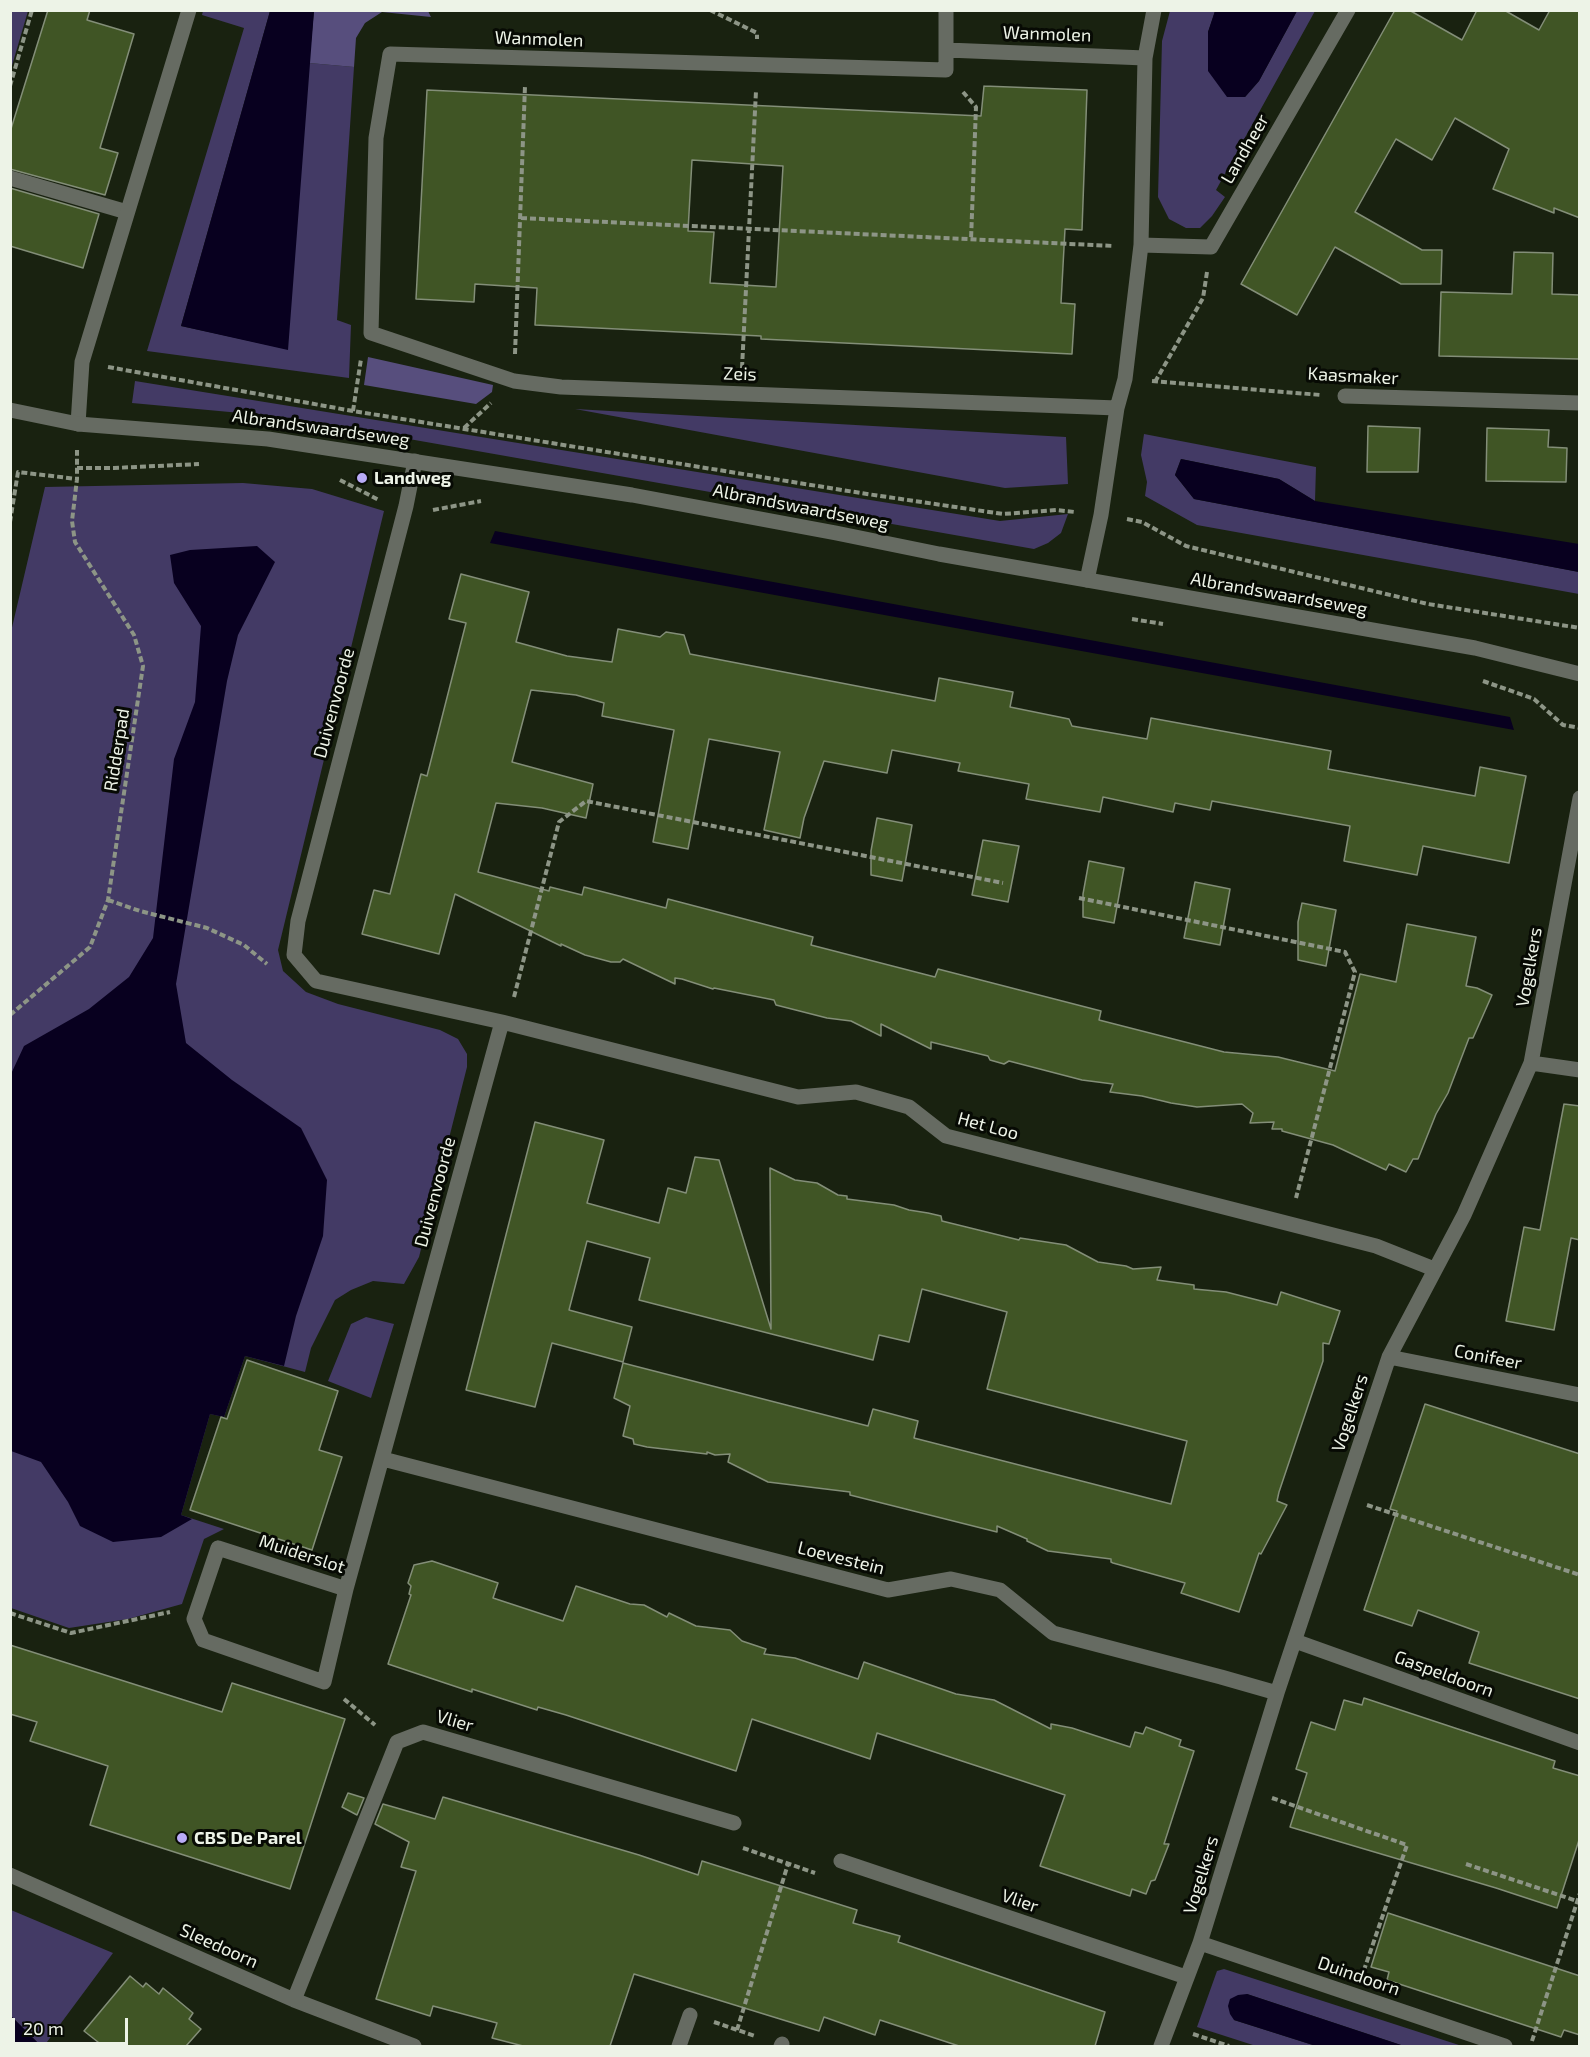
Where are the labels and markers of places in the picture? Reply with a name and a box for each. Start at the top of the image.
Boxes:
place label: Landweg [374,467,451,489]
marker: Landweg [355,471,369,485]
place label: CBS De Parel [194,1827,302,1849]
marker: CBS De Parel [175,1831,189,1845]

